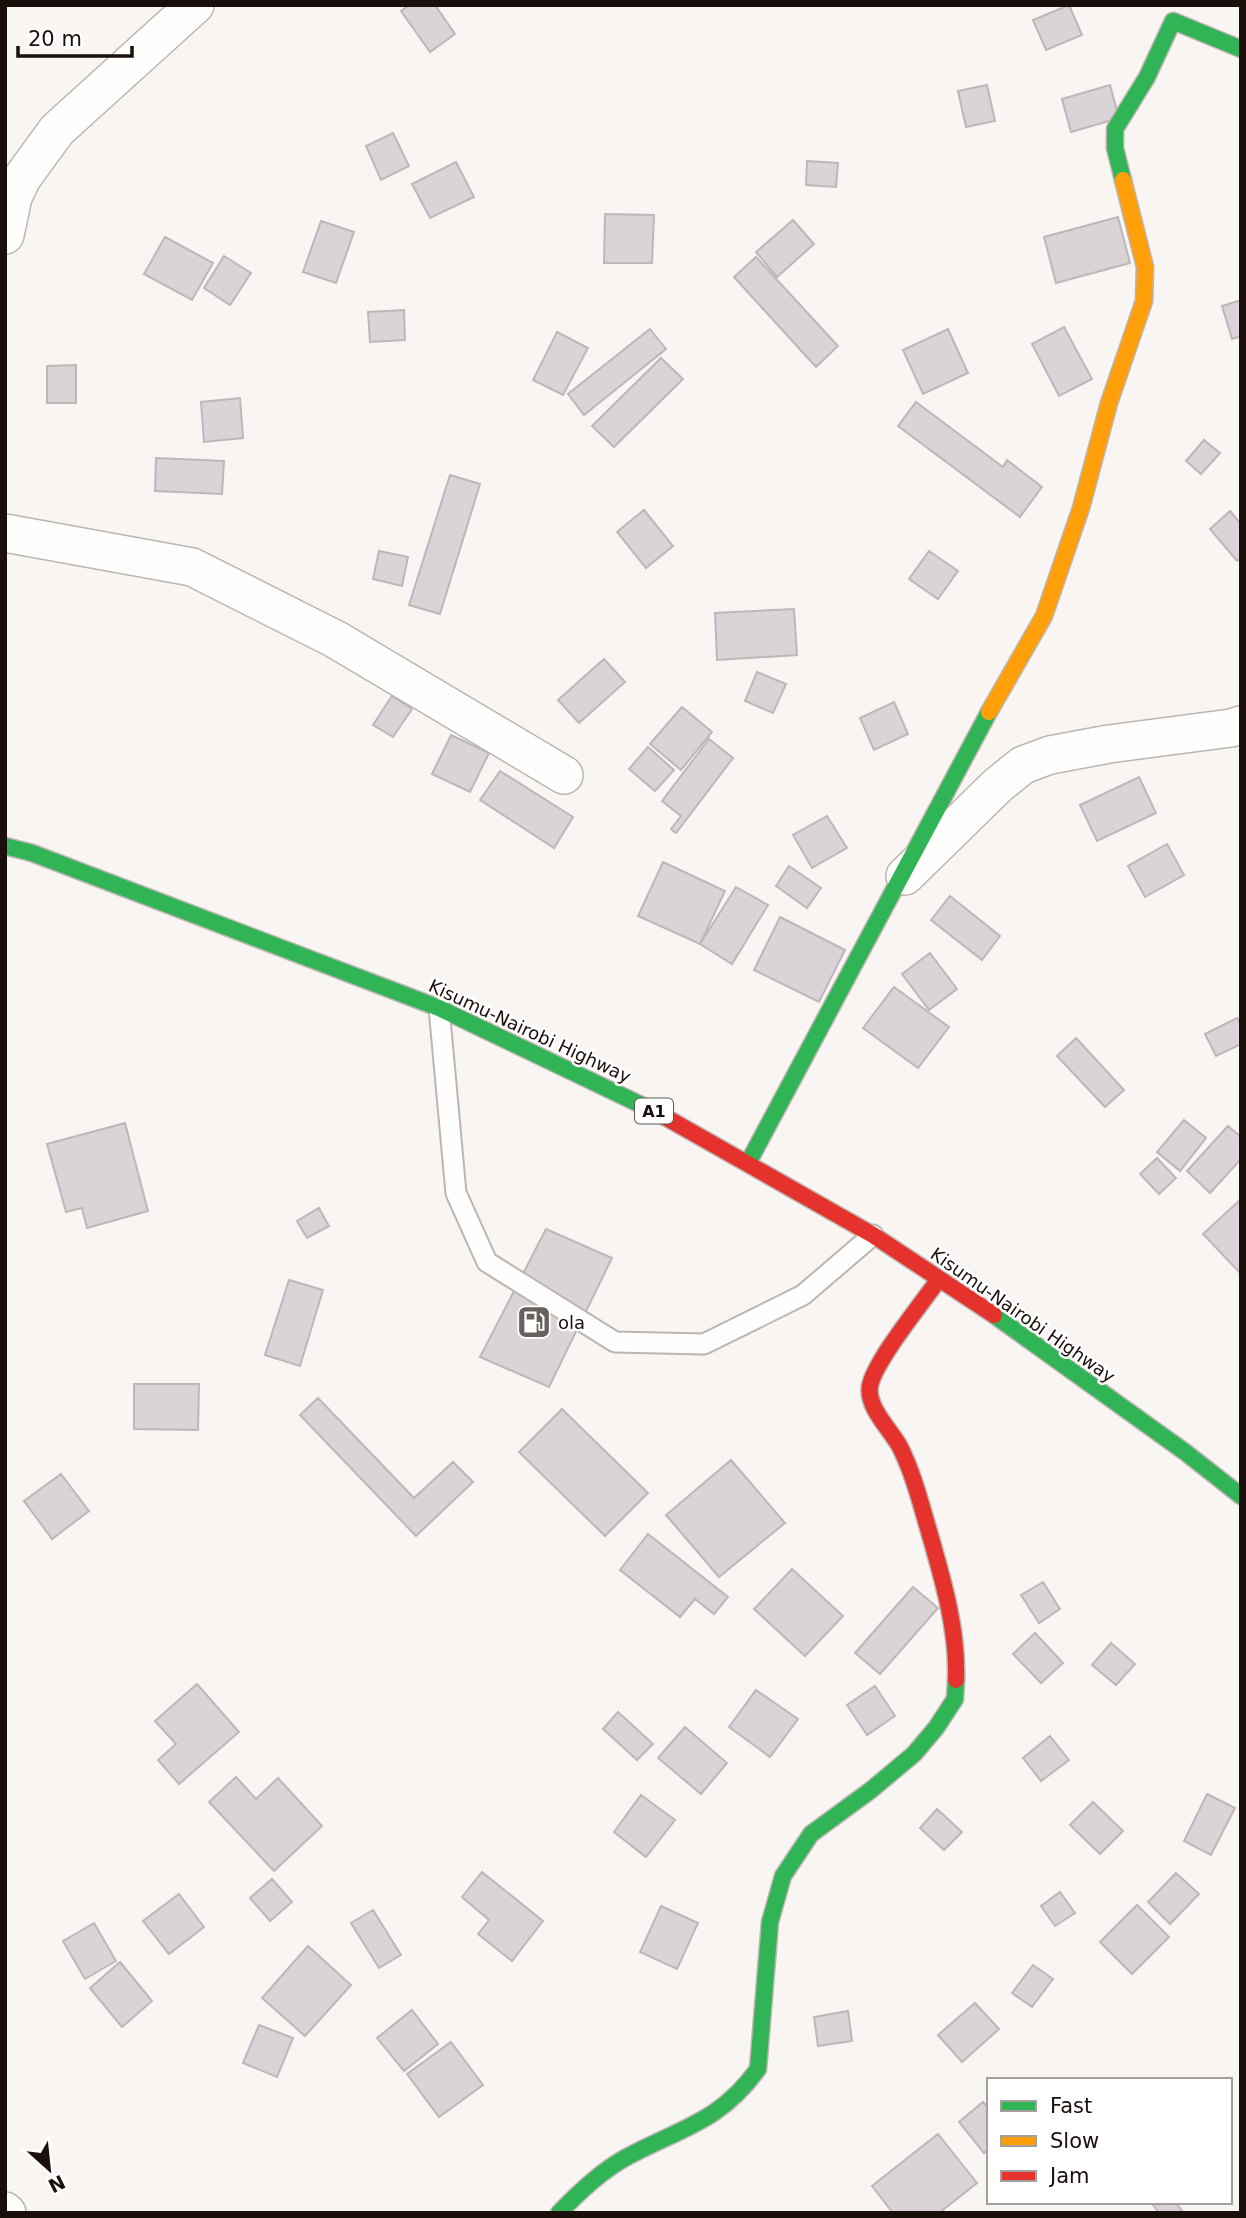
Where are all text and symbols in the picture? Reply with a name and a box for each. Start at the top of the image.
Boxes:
scale bar [18,14,131,58]
text: 20 m [28,27,82,51]
street label: Kisumu-Nairobi Highway [426,975,635,1087]
road number: A1 [635,1098,673,1124]
street label: Kisumu-Nairobi Highway [927,1243,1120,1387]
fuel station icon: ola [515,1303,553,1341]
place label: ola [558,1312,585,1333]
legend [987,2078,1232,2204]
text: Fast [1050,2094,1092,2118]
text: Slow [1050,2129,1099,2153]
north arrow [14,2134,84,2204]
text: Jam [1048,2164,1090,2188]
text: N [45,2171,69,2198]

